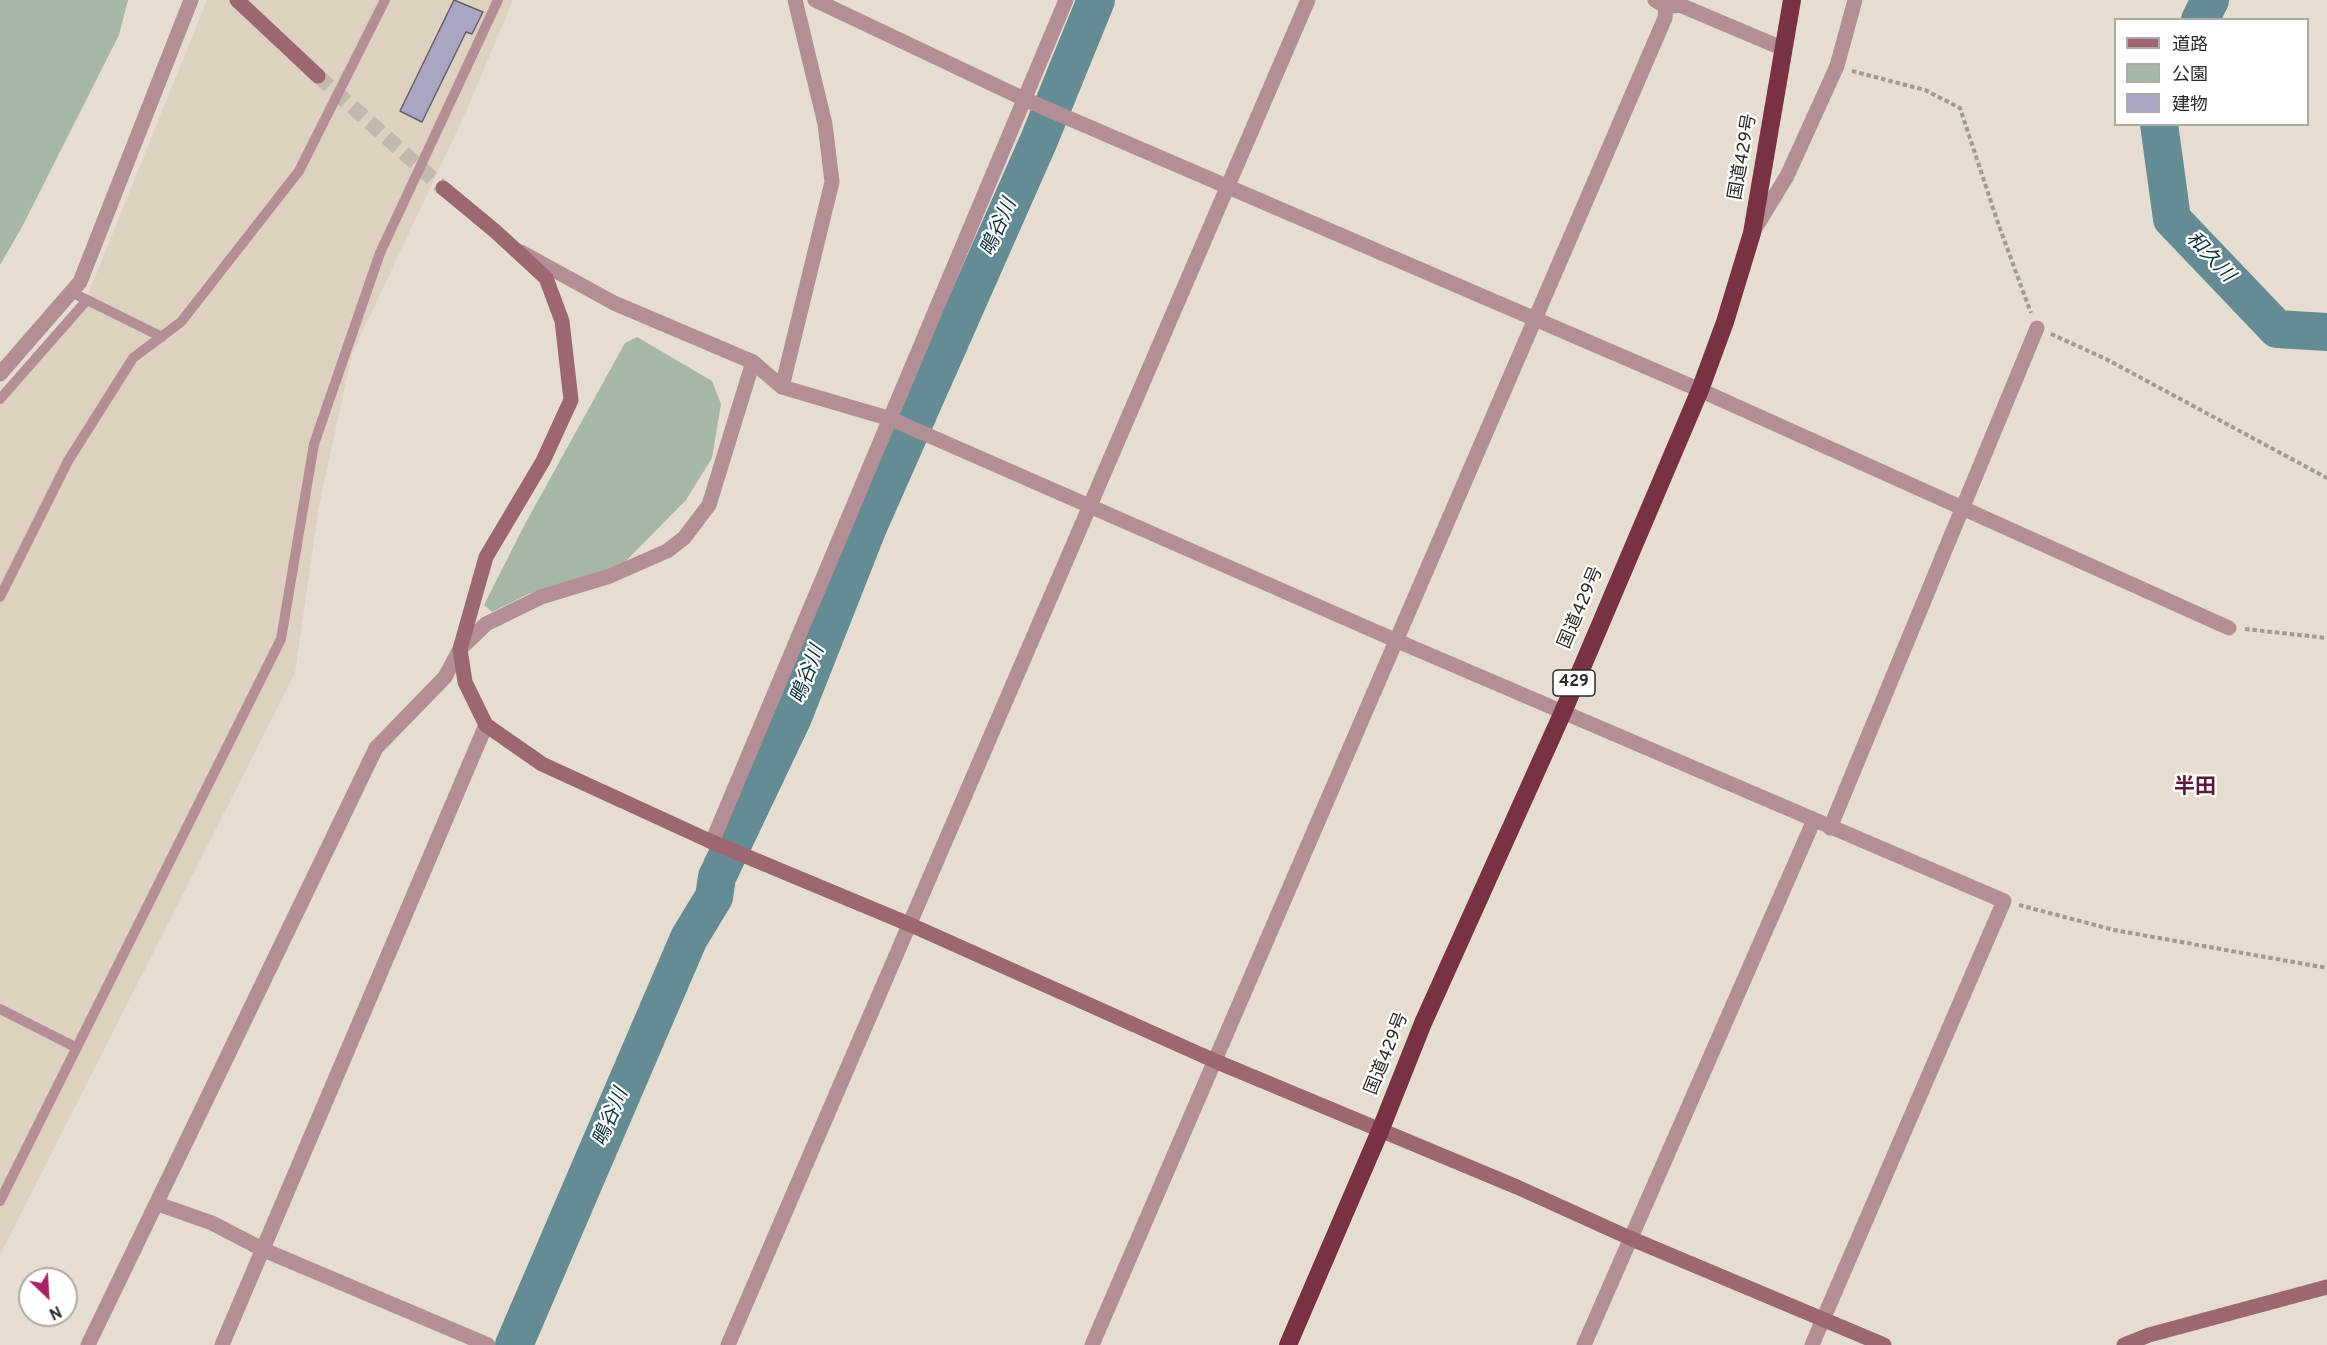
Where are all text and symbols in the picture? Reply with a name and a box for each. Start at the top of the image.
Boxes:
legend [2114,18,2309,126]
text: 道路 [2172,34,2208,57]
text: 公園 [2172,64,2208,87]
text: 建物 [2172,94,2208,117]
street label: 国道429号 [1726,112,1762,202]
water label: 鴫谷川 [977,196,1023,260]
water label: 和久川 [2180,228,2238,288]
street label: 国道429号 [1555,564,1609,652]
water label: 鴫谷川 [787,643,831,707]
road number: 429 [1553,670,1595,696]
district label: 半田 [2174,776,2216,802]
street label: 国道429号 [1362,1010,1414,1098]
water label: 鴫谷川 [589,1086,635,1150]
north arrow [18,1267,78,1327]
text: N [45,1300,64,1323]

